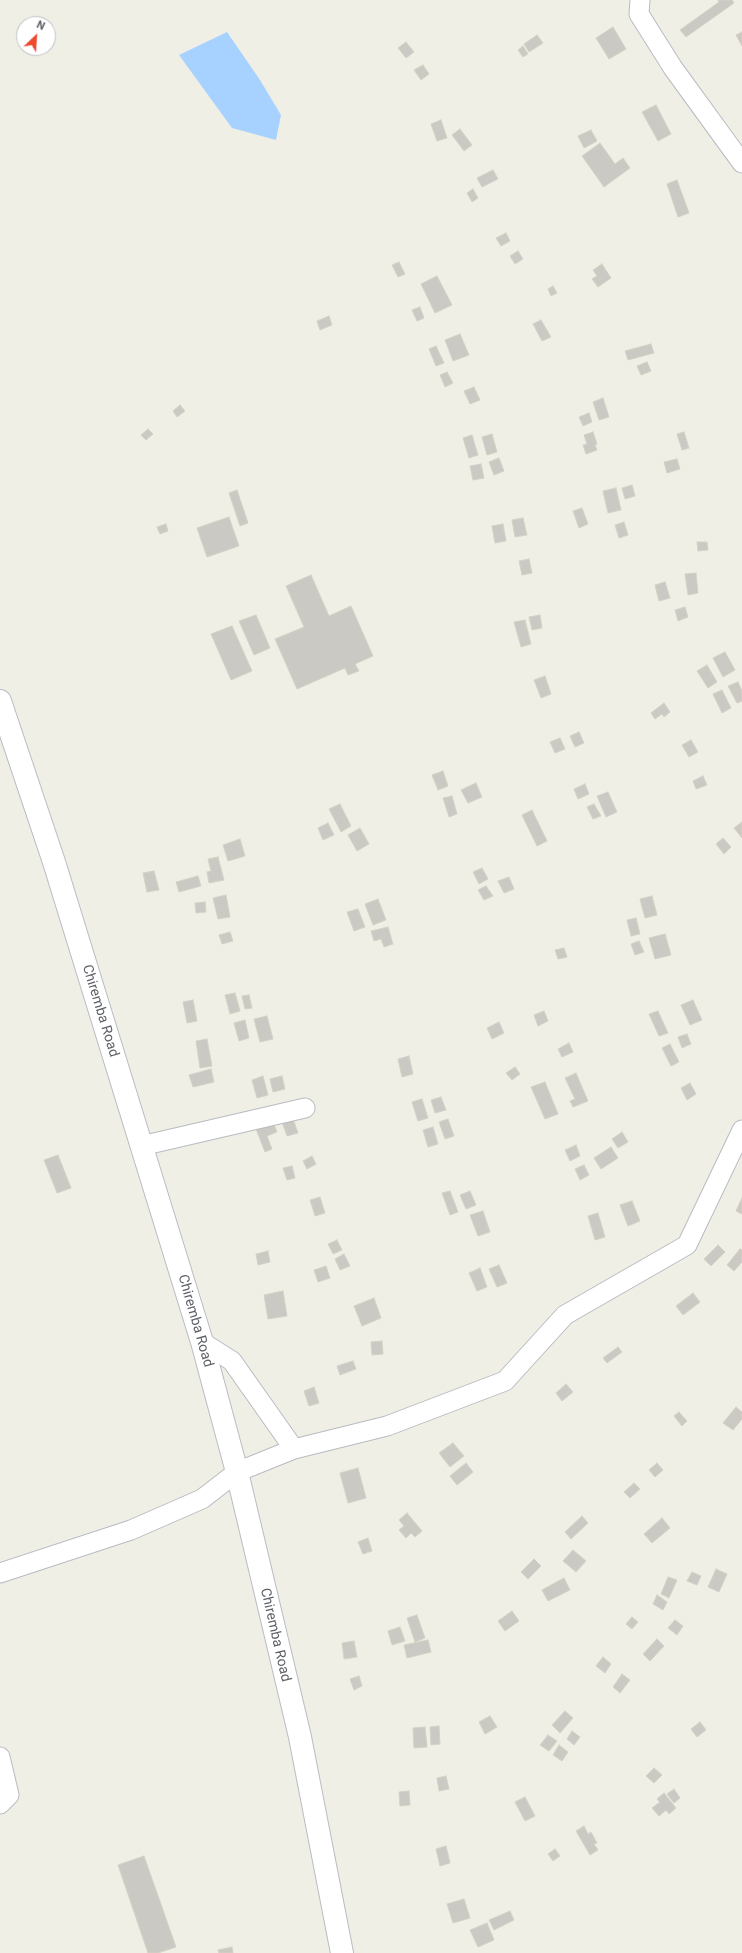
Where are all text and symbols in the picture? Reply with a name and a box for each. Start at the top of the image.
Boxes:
north arrow [16,16,56,56]
text: N [35,18,47,33]
street label: Chiremba Road [78,963,122,1059]
street label: Chiremba Road [174,1273,216,1369]
street label: Chiremba Road [256,1587,294,1683]

